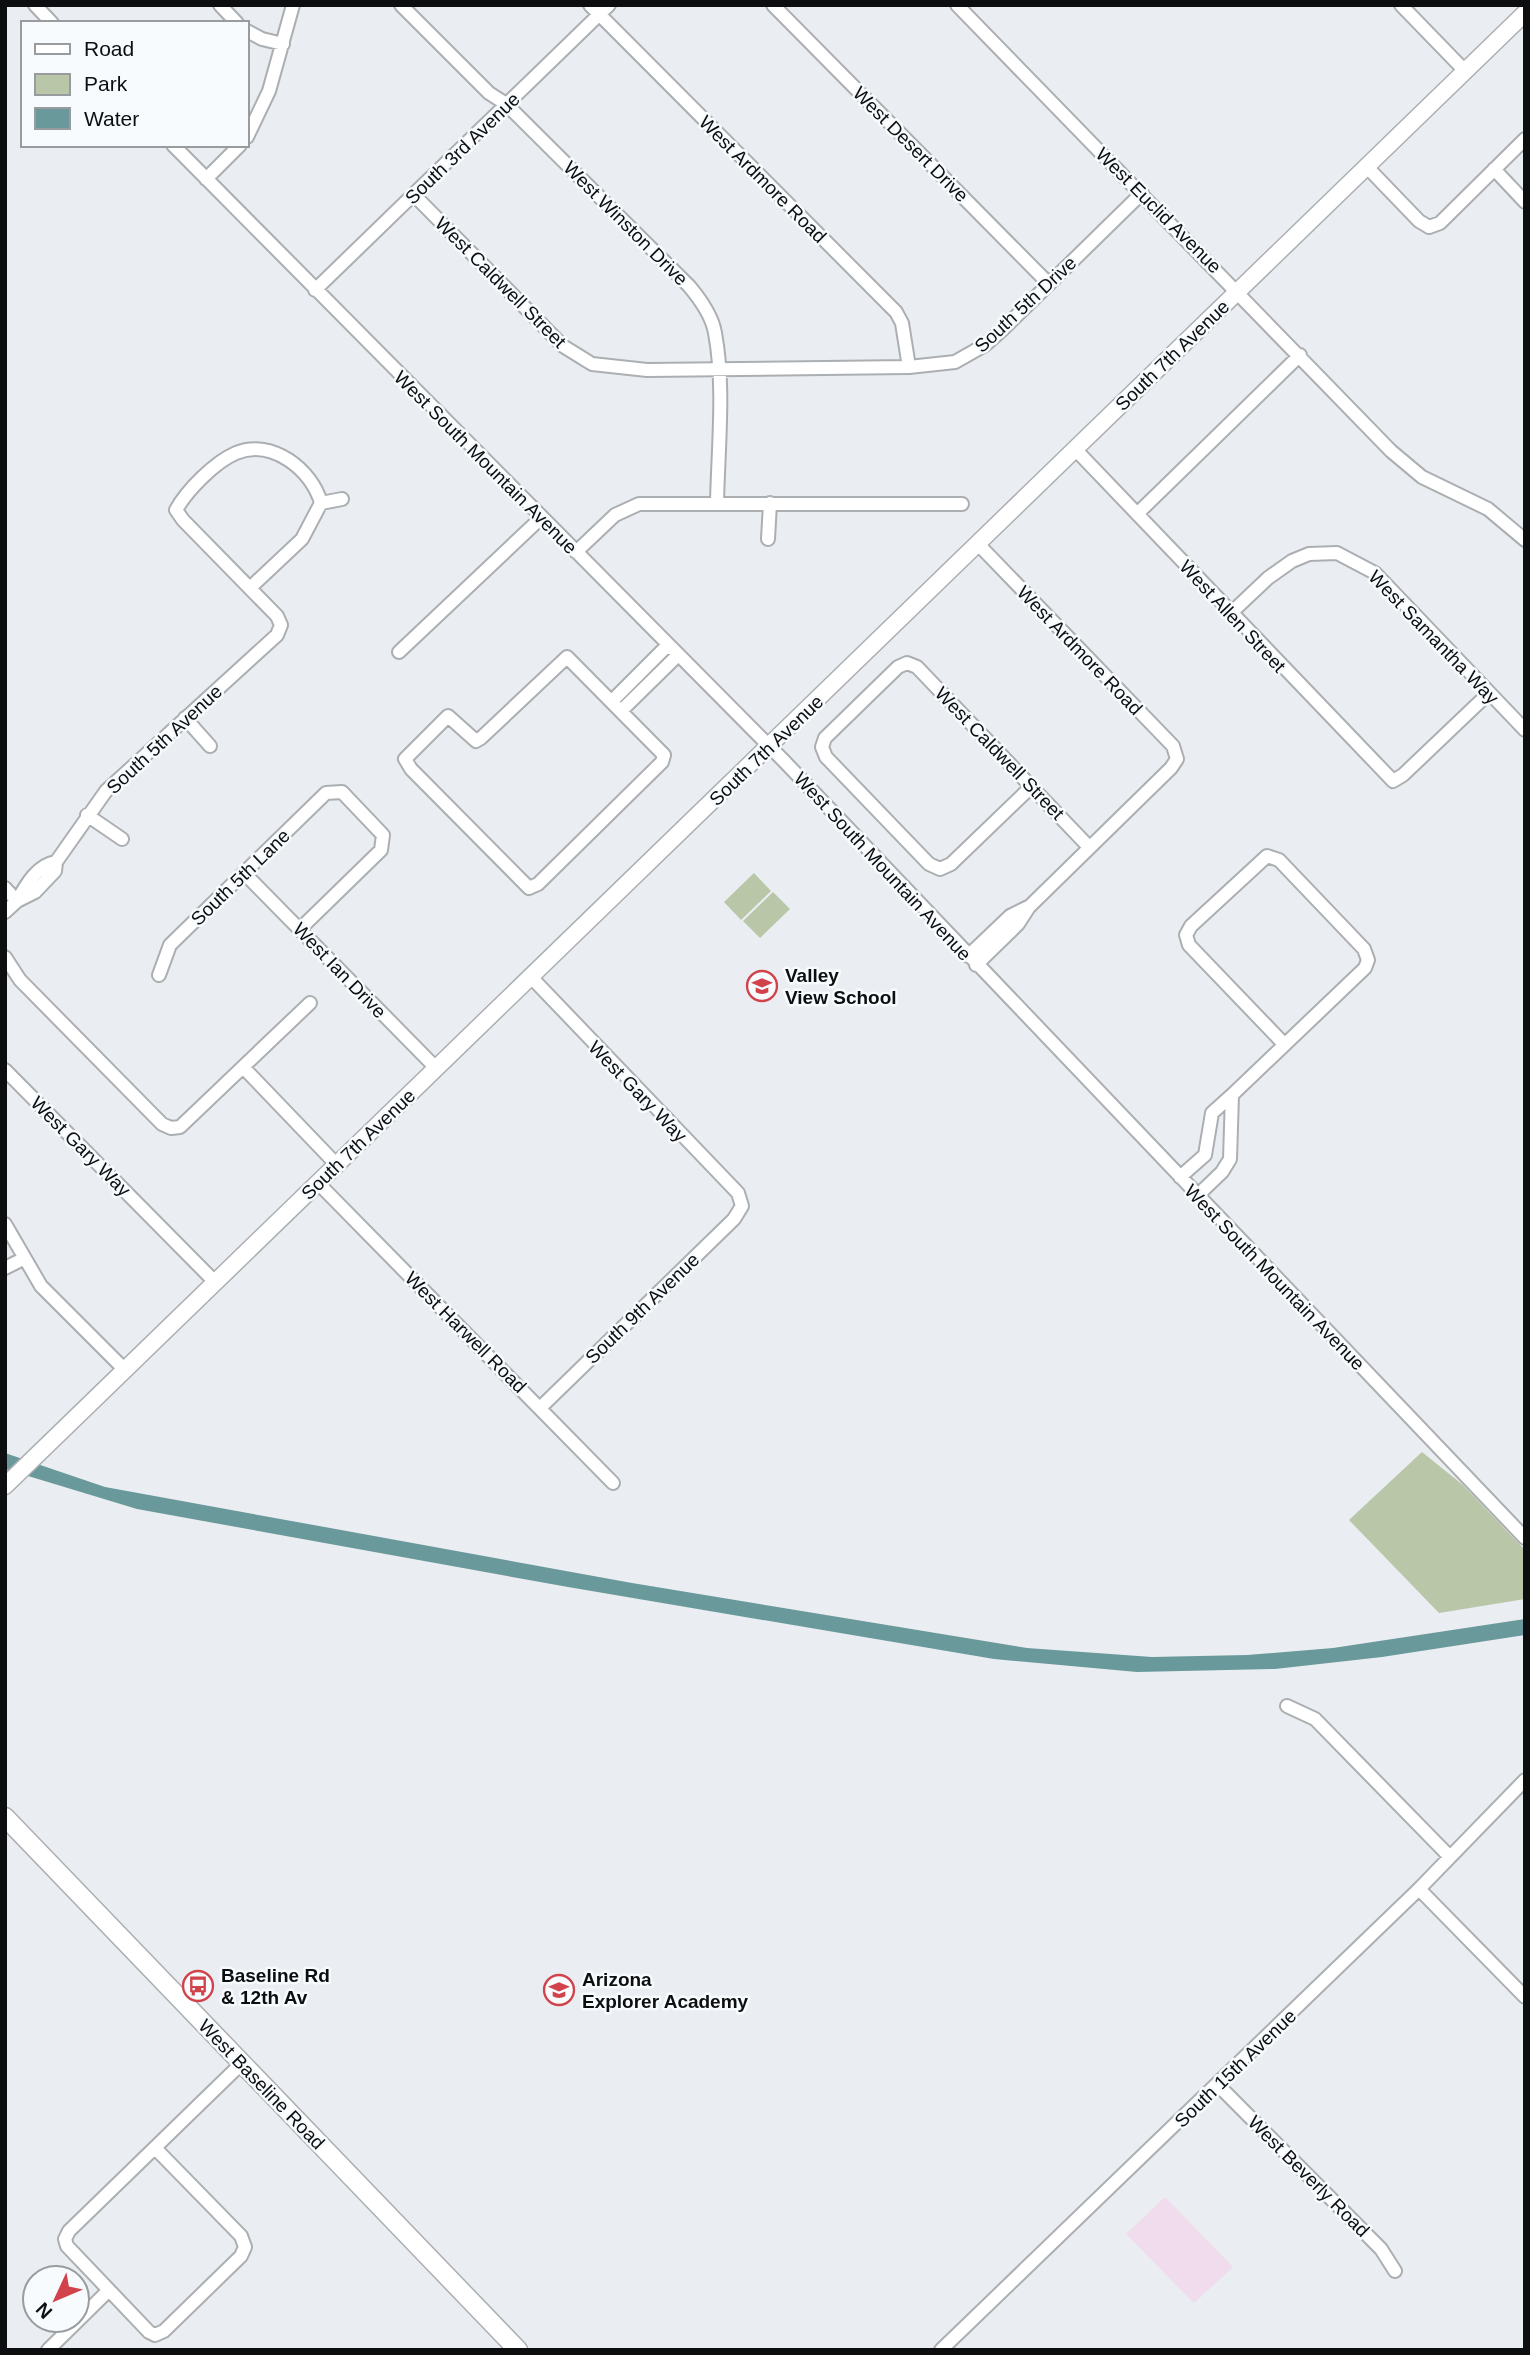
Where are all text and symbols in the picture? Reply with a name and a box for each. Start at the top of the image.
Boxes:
legend [21,21,248,147]
text: Road [84,37,134,60]
text: Park [84,72,128,95]
street label: West Desert Drive [849,83,972,206]
street label: South 3rd Avenue [401,88,524,208]
text: Water [84,107,139,130]
street label: West Ardmore Road [695,112,830,247]
street label: West Euclid Avenue [1092,143,1226,277]
street label: West Winston Drive [559,157,692,290]
street label: West Caldwell Street [431,213,571,353]
street label: South 5th Drive [970,252,1080,357]
street label: South 7th Avenue [1111,296,1233,415]
street label: West South Mountain Avenue [390,367,581,558]
street label: West Allen Street [1175,556,1290,677]
street label: West Samantha Way [1364,566,1503,709]
street label: West Ardmore Road [1013,582,1146,719]
street label: South 5th Avenue [102,681,226,798]
street label: West Caldwell Street [931,683,1069,824]
street label: South 7th Avenue [705,691,827,810]
street label: West South Mountain Avenue [790,768,975,965]
street label: South 5th Lane [187,825,294,930]
street label: West Ian Drive [289,918,390,1022]
place label: Valley View School [785,965,897,1008]
school or university icon: Valley View School [745,969,779,1003]
street label: West Gary Way [584,1037,691,1146]
street label: South 7th Avenue [297,1085,419,1204]
street label: West Gary Way [27,1092,135,1201]
street label: West South Mountain Avenue [1180,1180,1369,1374]
street label: South 9th Avenue [581,1249,703,1368]
street label: West Harwell Road [401,1268,530,1397]
place label: Baseline Rd & 12th Av [221,1965,330,2008]
bus stop icon: Baseline Rd & 12th Av [181,1969,215,2003]
place label: Arizona Explorer Academy [582,1969,749,2012]
school or university icon: Arizona Explorer Academy [542,1973,576,2007]
street label: South 15th Avenue [1170,2005,1300,2132]
street label: West Baseline Road [194,2015,329,2153]
street label: West Beverly Road [1244,2112,1373,2241]
north arrow [21,2264,91,2334]
text: N [32,2298,56,2323]

